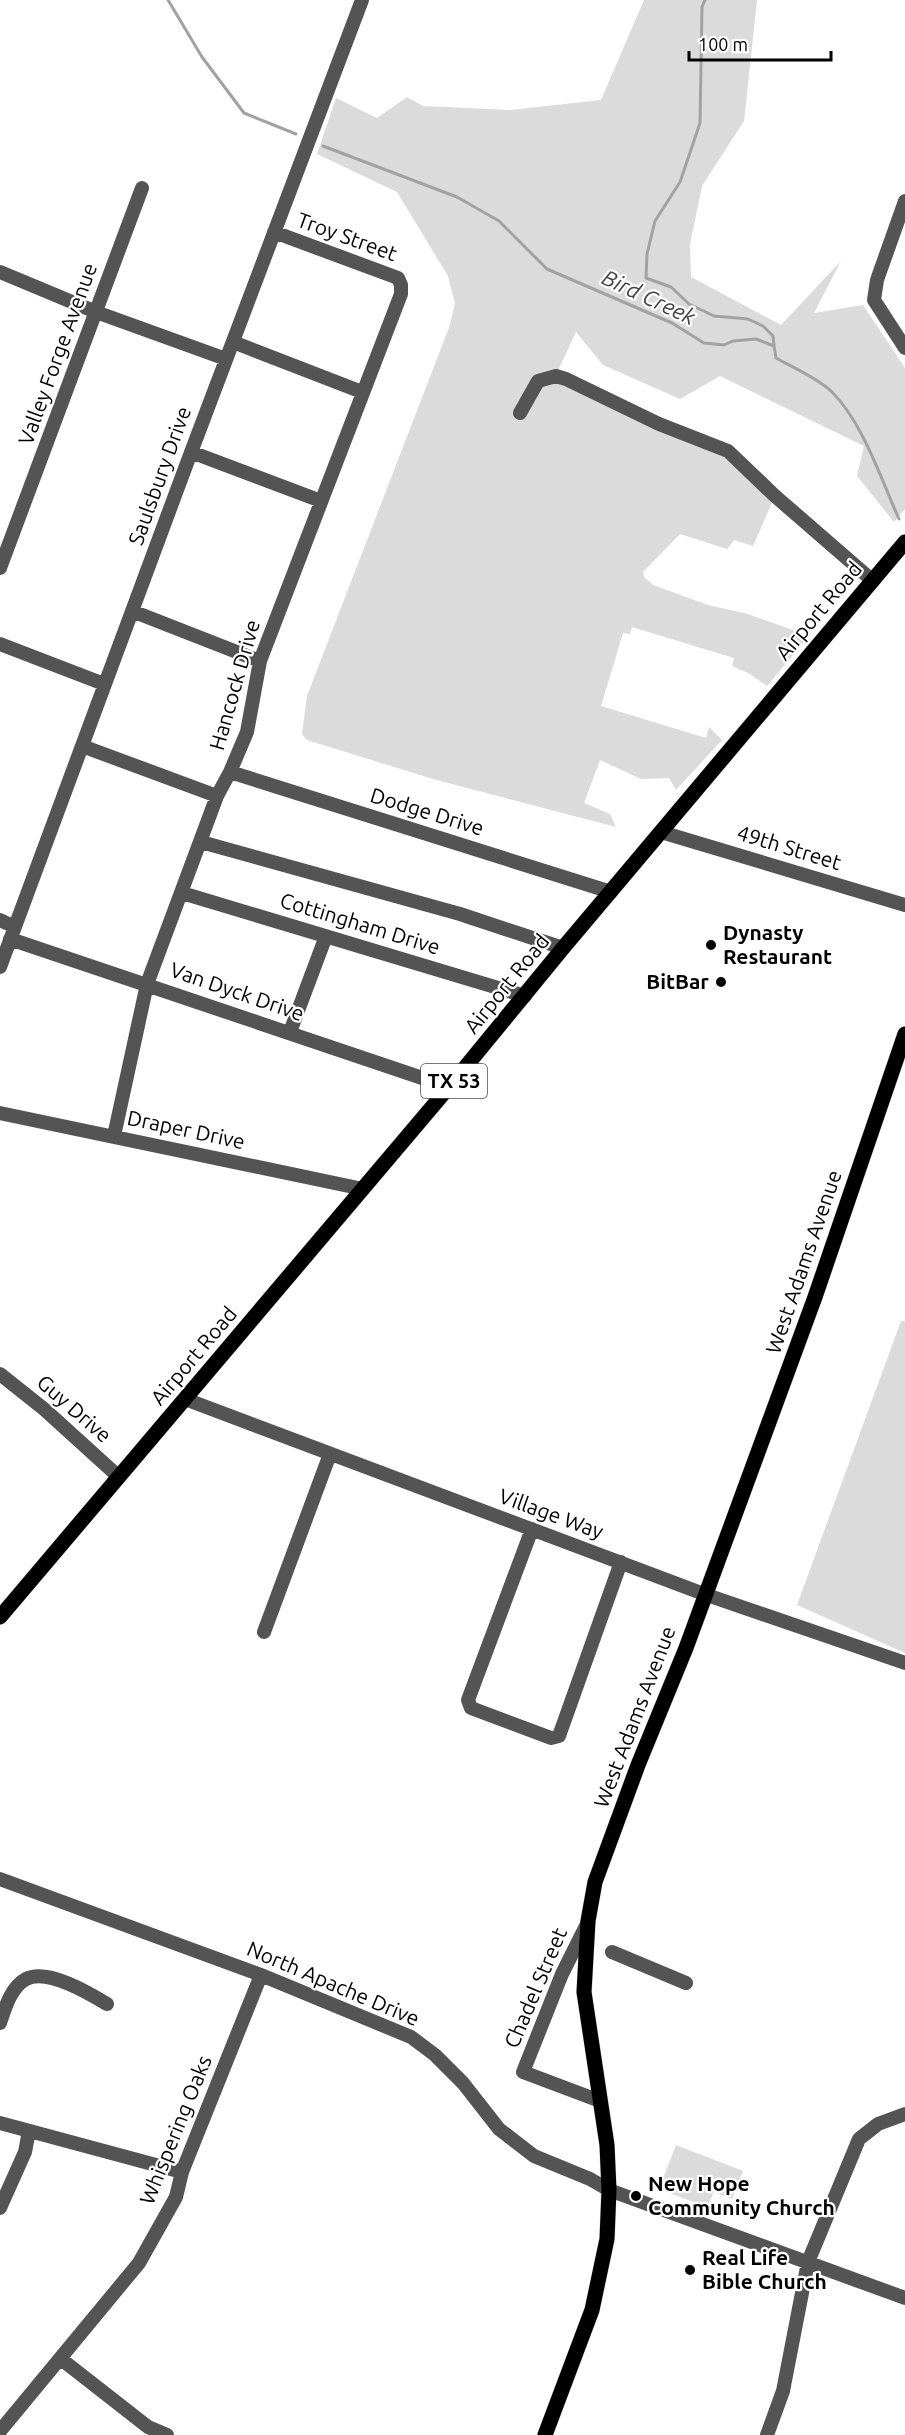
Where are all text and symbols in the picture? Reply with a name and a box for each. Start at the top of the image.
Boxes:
scale bar [689,24,832,62]
text: 100 m [698,34,748,54]
street label: Troy Street [294,207,401,265]
street label: Valley Forge Avenue [13,259,101,448]
water label: Bird Creek [598,264,701,329]
street label: Saulsbury Drive [123,403,195,548]
street label: Airport Road [770,556,866,664]
street label: Hancock Drive [204,617,264,753]
street label: Dodge Drive [368,782,487,840]
street label: 49th Street [734,820,844,874]
street label: Cottingham Drive [277,887,443,959]
place label: Dynasty Restaurant [723,920,832,968]
street label: Airport Road [459,929,554,1038]
marker: Dynasty Restaurant [704,938,718,952]
street label: Van Dyck Drive [167,957,308,1025]
place label: BitBar [646,969,709,993]
marker: BitBar [714,975,728,989]
road number: TX 53 [421,1064,487,1098]
street label: Draper Drive [125,1105,247,1153]
street label: West Adams Avenue [760,1167,846,1357]
street label: Airport Road [145,1301,241,1409]
street label: Guy Drive [33,1370,117,1447]
street label: Village Way [496,1483,607,1543]
street label: West Adams Avenue [588,1623,680,1811]
street label: Chadel Street [499,1924,571,2051]
street label: North Apache Drive [244,1936,423,2030]
street label: Whispering Oaks [134,2052,216,2207]
place label: New Hope Community Church [648,2171,835,2219]
marker: New Hope Community Church [629,2189,643,2203]
place label: Real Life Bible Church [702,2245,827,2293]
marker: Real Life Bible Church [683,2263,697,2277]

